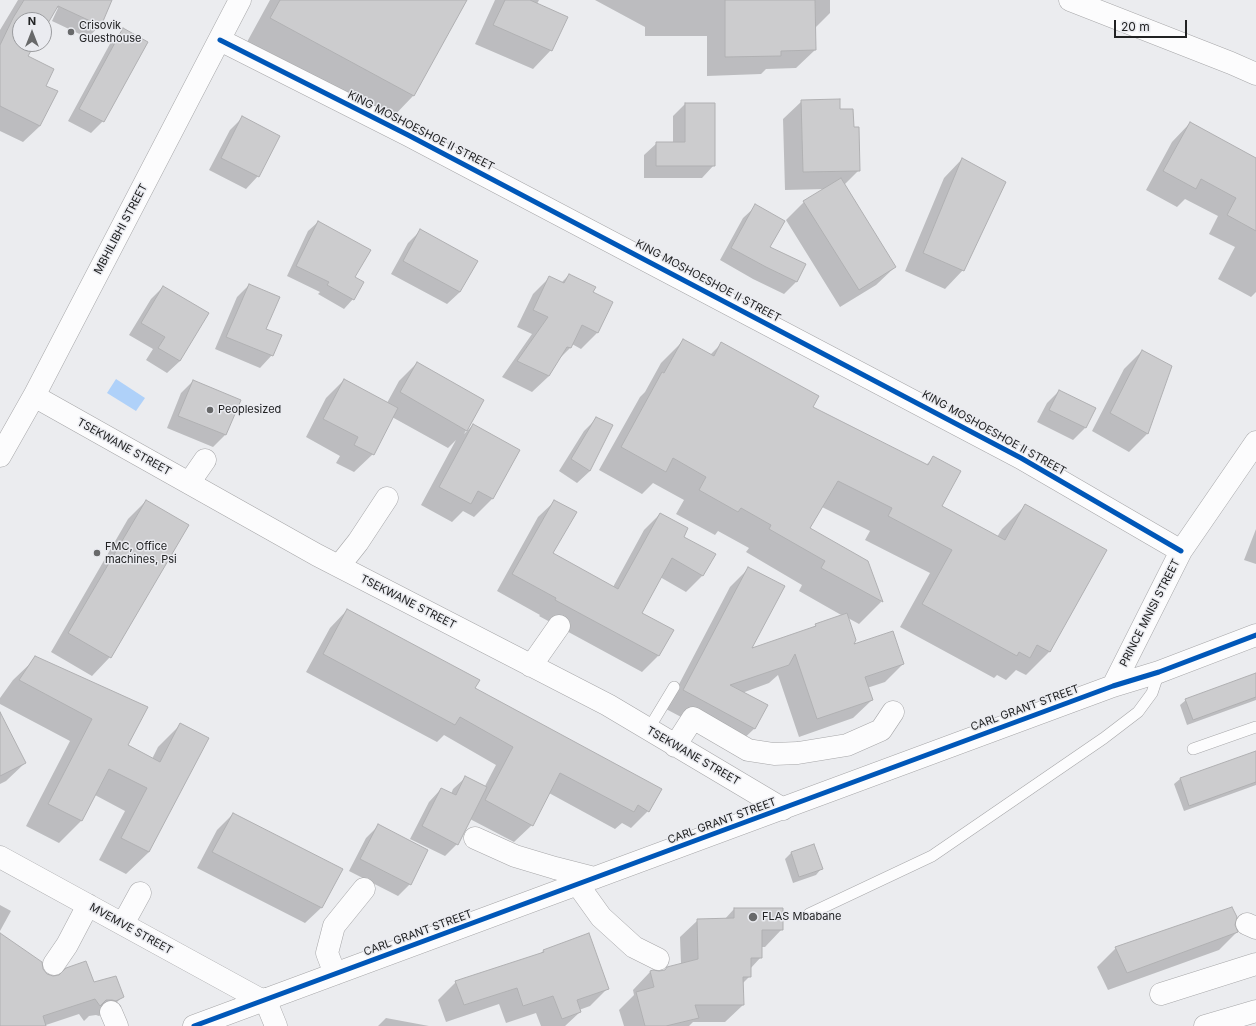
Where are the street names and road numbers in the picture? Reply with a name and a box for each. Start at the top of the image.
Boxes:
street label: KING MOSHOESHOE II STREET [346,88,496,174]
street label: MBHILIBHI STREET [92,182,150,276]
street label: KING MOSHOESHOE II STREET [633,237,783,325]
street label: KING MOSHOESHOE II STREET [920,388,1068,478]
street label: TSEKWANE STREET [75,416,173,478]
street label: PRINCE MNISI STREET [1117,557,1183,669]
street label: TSEKWANE STREET [358,572,458,632]
street label: CARL GRANT STREET [969,682,1081,734]
street label: TSEKWANE STREET [644,724,742,788]
street label: CARL GRANT STREET [666,795,778,847]
street label: MVEMVE STREET [87,901,175,957]
street label: CARL GRANT STREET [362,907,474,959]

